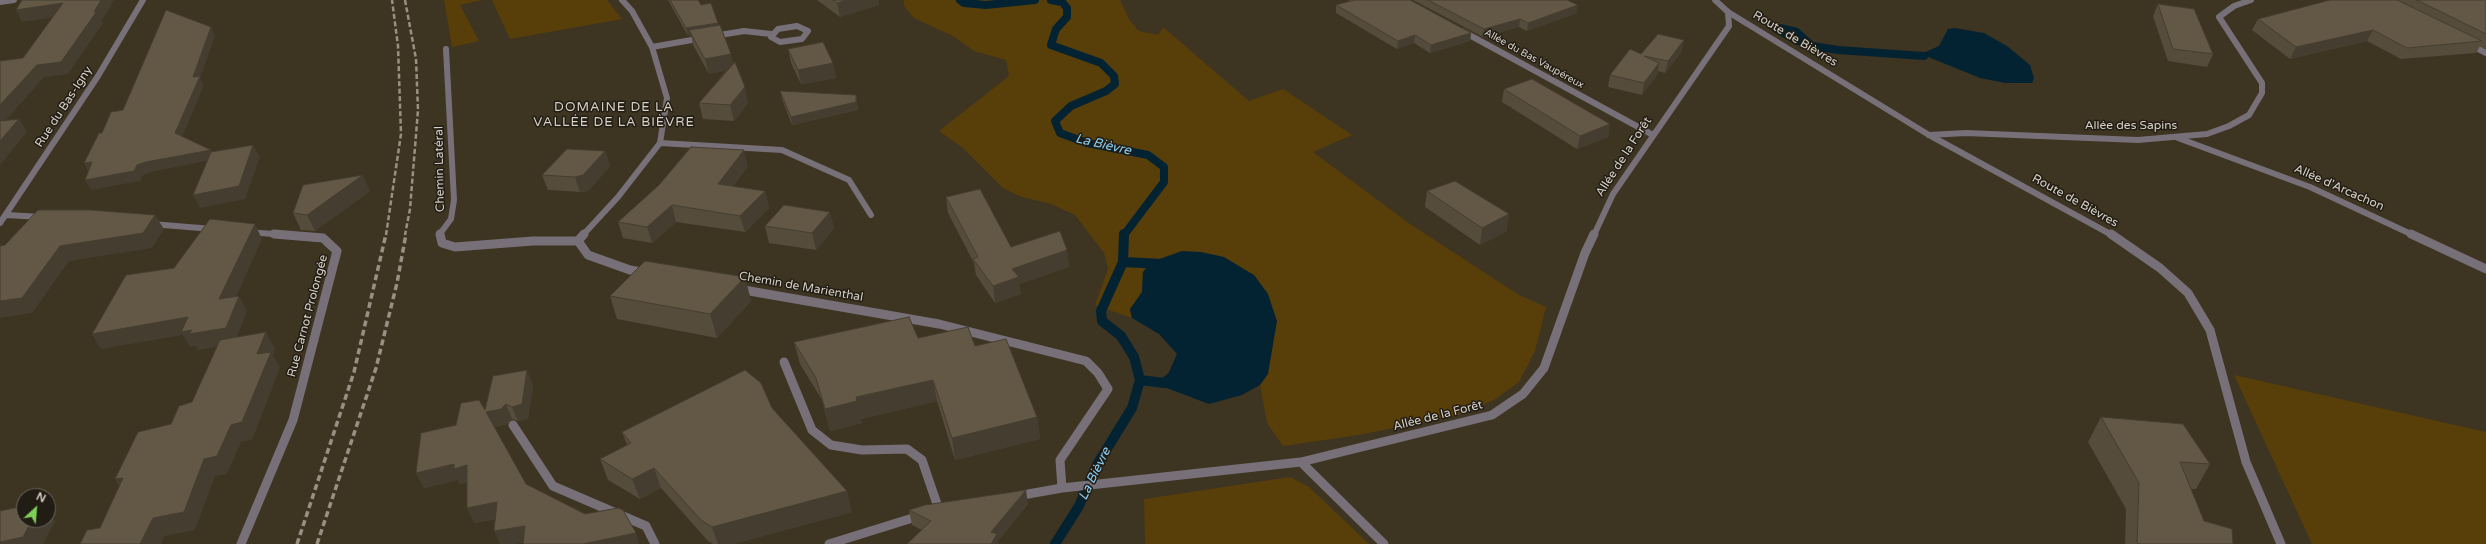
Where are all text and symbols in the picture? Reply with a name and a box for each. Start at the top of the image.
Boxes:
street label: Route de Bièvres [1750,8,1840,70]
street label: Allée du Bas Vaupéreux [1482,27,1586,91]
street label: Rue du Bas-Igny [32,64,96,150]
district label: DOMAINE DE LA VALLÉE DE LA BIÈVRE [533,100,695,131]
street label: Allée de la Forêt [1593,115,1655,199]
street label: Allée des Sapins [2085,119,2177,133]
street label: Chemin Latéral [432,126,448,212]
water label: La Bièvre [1074,131,1132,159]
street label: Allée d'Arcachon [2292,162,2386,214]
street label: Route de Bièvres [2029,171,2121,231]
street label: Rue Carnot Prolongée [285,253,331,379]
street label: Chemin de Marienthal [738,269,864,305]
street label: Allée de la Forêt [1392,398,1484,434]
water label: La Bièvre [1076,445,1114,503]
north arrow [16,488,56,528]
text: N [34,490,48,505]

